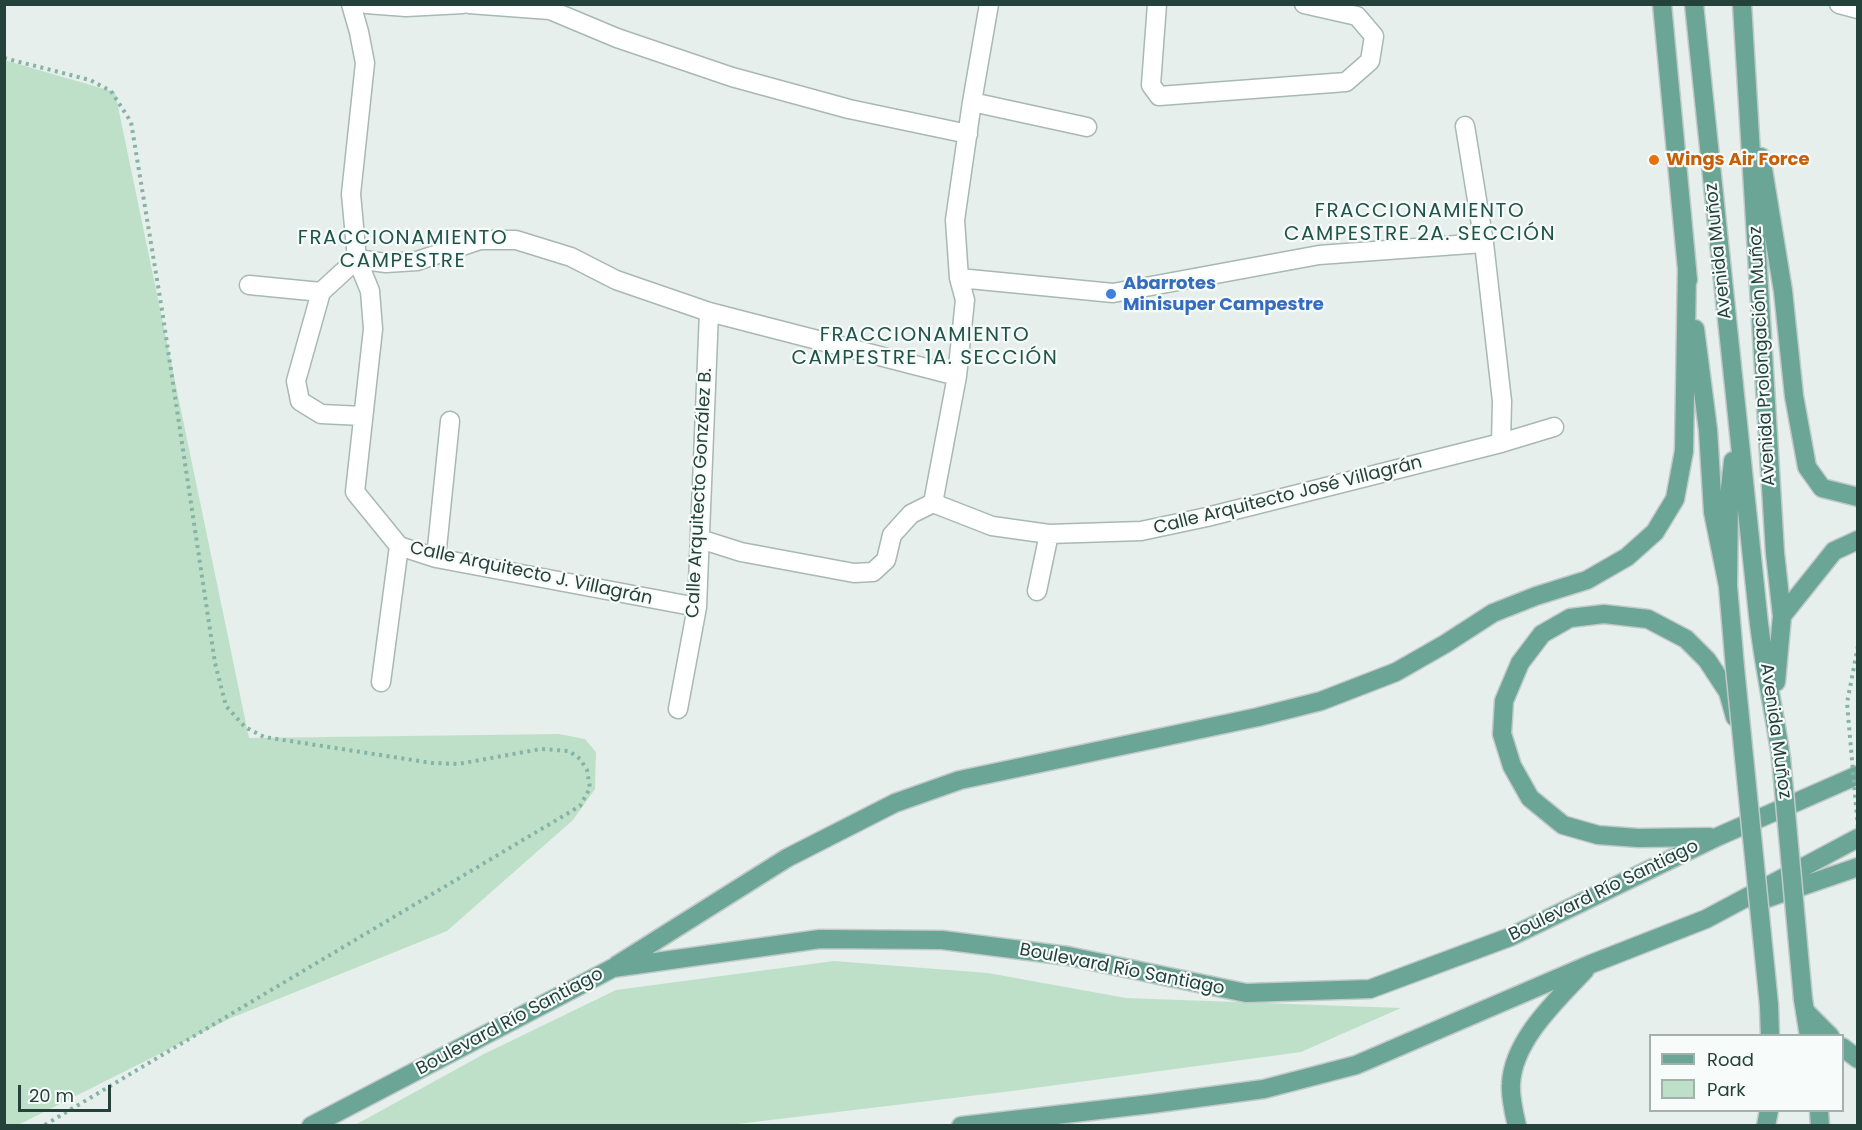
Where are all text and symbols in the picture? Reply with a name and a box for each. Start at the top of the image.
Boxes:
place label: Wings Air Force [1666,149,1810,171]
marker: Wings Air Force [1647,153,1661,167]
street label: Avenida Muñoz [1701,182,1737,320]
district label: FRACCIONAMIENTO CAMPESTRE 2A. SECCIÓN [1284,200,1556,247]
street label: Avenida Prolongación Muñoz [1745,225,1781,487]
district label: FRACCIONAMIENTO CAMPESTRE [298,227,508,274]
place label: Abarrotes Minisuper Campestre [1123,273,1324,316]
marker: Abarrotes Minisuper Campestre [1104,287,1118,301]
district label: FRACCIONAMIENTO CAMPESTRE 1A. SECCIÓN [792,324,1058,371]
street label: Calle Arquitecto González B. [683,368,717,618]
street label: Calle Arquitecto José Villagrán [1151,452,1425,540]
street label: Calle Arquitecto J. Villagrán [408,538,654,610]
street label: Avenida Muñoz [1755,662,1795,800]
street label: Boulevard Río Santiago [1506,836,1702,946]
street label: Boulevard Río Santiago [1018,940,1226,1000]
street label: Boulevard Río Santiago [413,964,607,1080]
legend [1649,1034,1844,1112]
text: Road [1707,1047,1754,1072]
scale bar [21,1073,114,1111]
text: Park [1707,1077,1746,1102]
text: 20 m [29,1083,74,1108]

